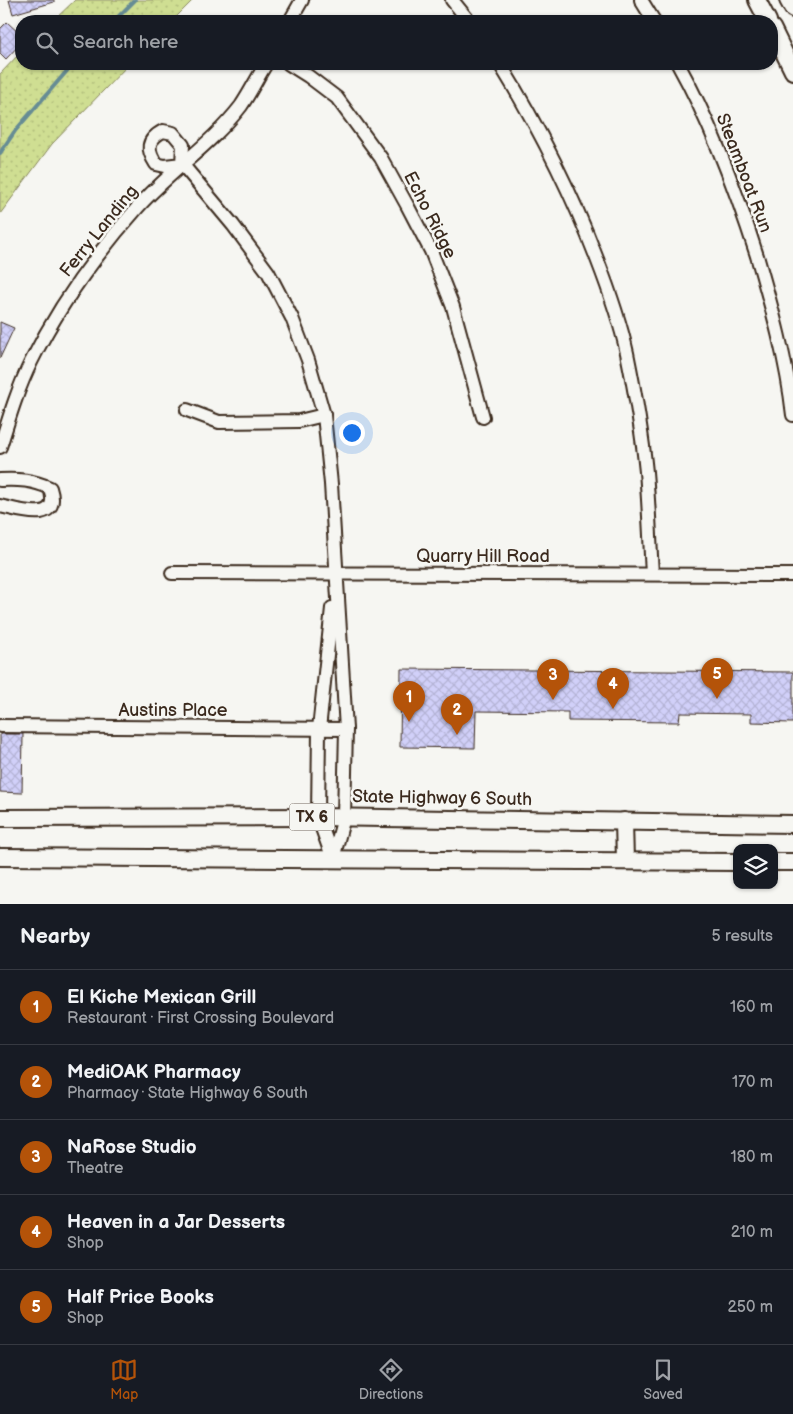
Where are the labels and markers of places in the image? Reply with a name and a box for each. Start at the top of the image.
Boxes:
pin: 5 [701,658,733,699]
pin: 3 [537,659,569,700]
pin: 4 [597,668,629,709]
pin: 1 [393,681,425,722]
pin: 2 [441,694,473,735]

